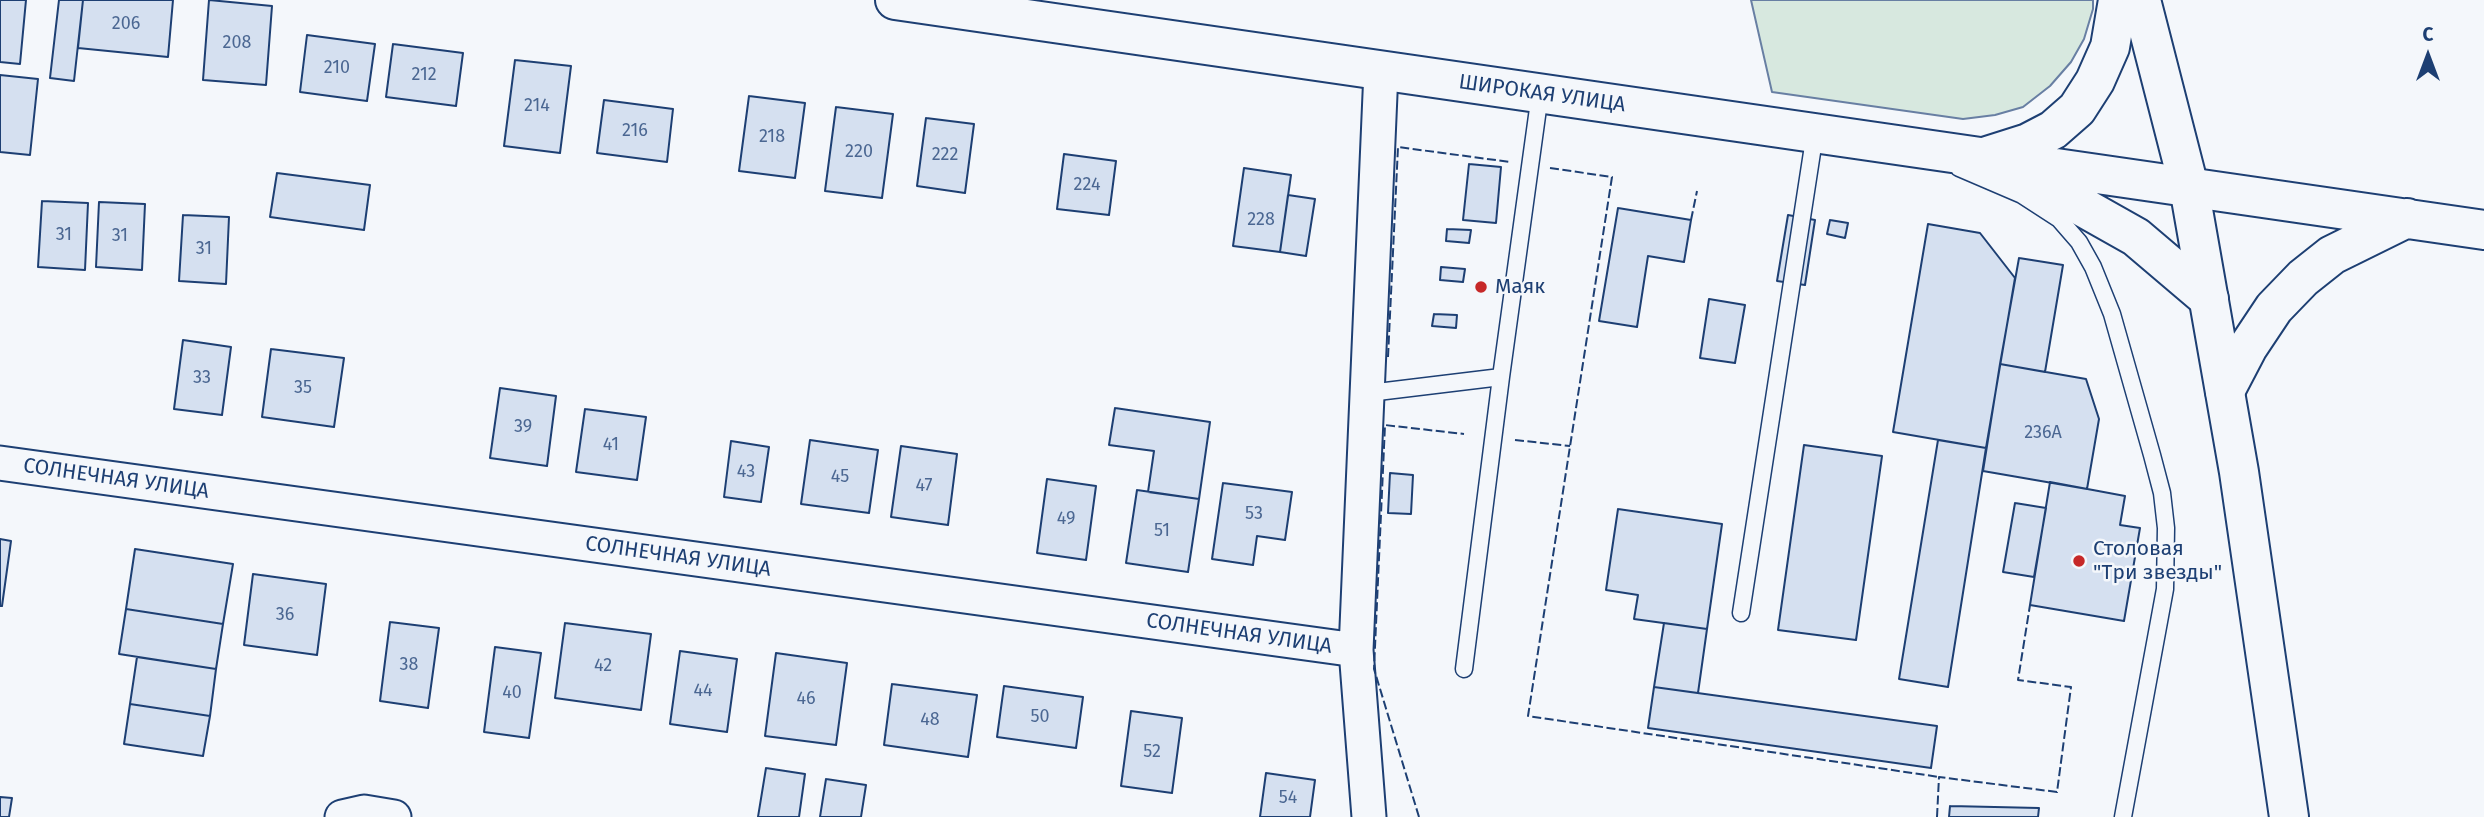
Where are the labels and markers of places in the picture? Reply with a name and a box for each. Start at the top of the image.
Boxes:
place label: Маяк [1495,274,1545,300]
marker: Маяк [1473,279,1489,295]
place label: Столовая "Три звезды" [2093,536,2222,586]
marker: Столовая "Три звезды" [2071,553,2087,569]

